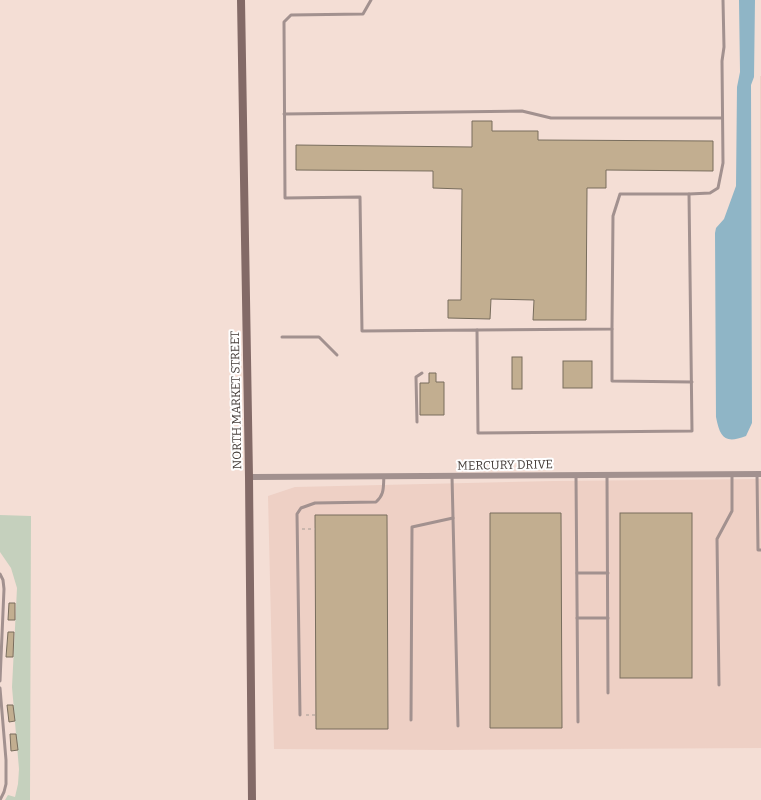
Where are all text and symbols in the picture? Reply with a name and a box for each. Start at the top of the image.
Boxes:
street label: NORTH MARKET STREET [228,331,244,469]
street label: MERCURY DRIVE [457,457,553,473]

